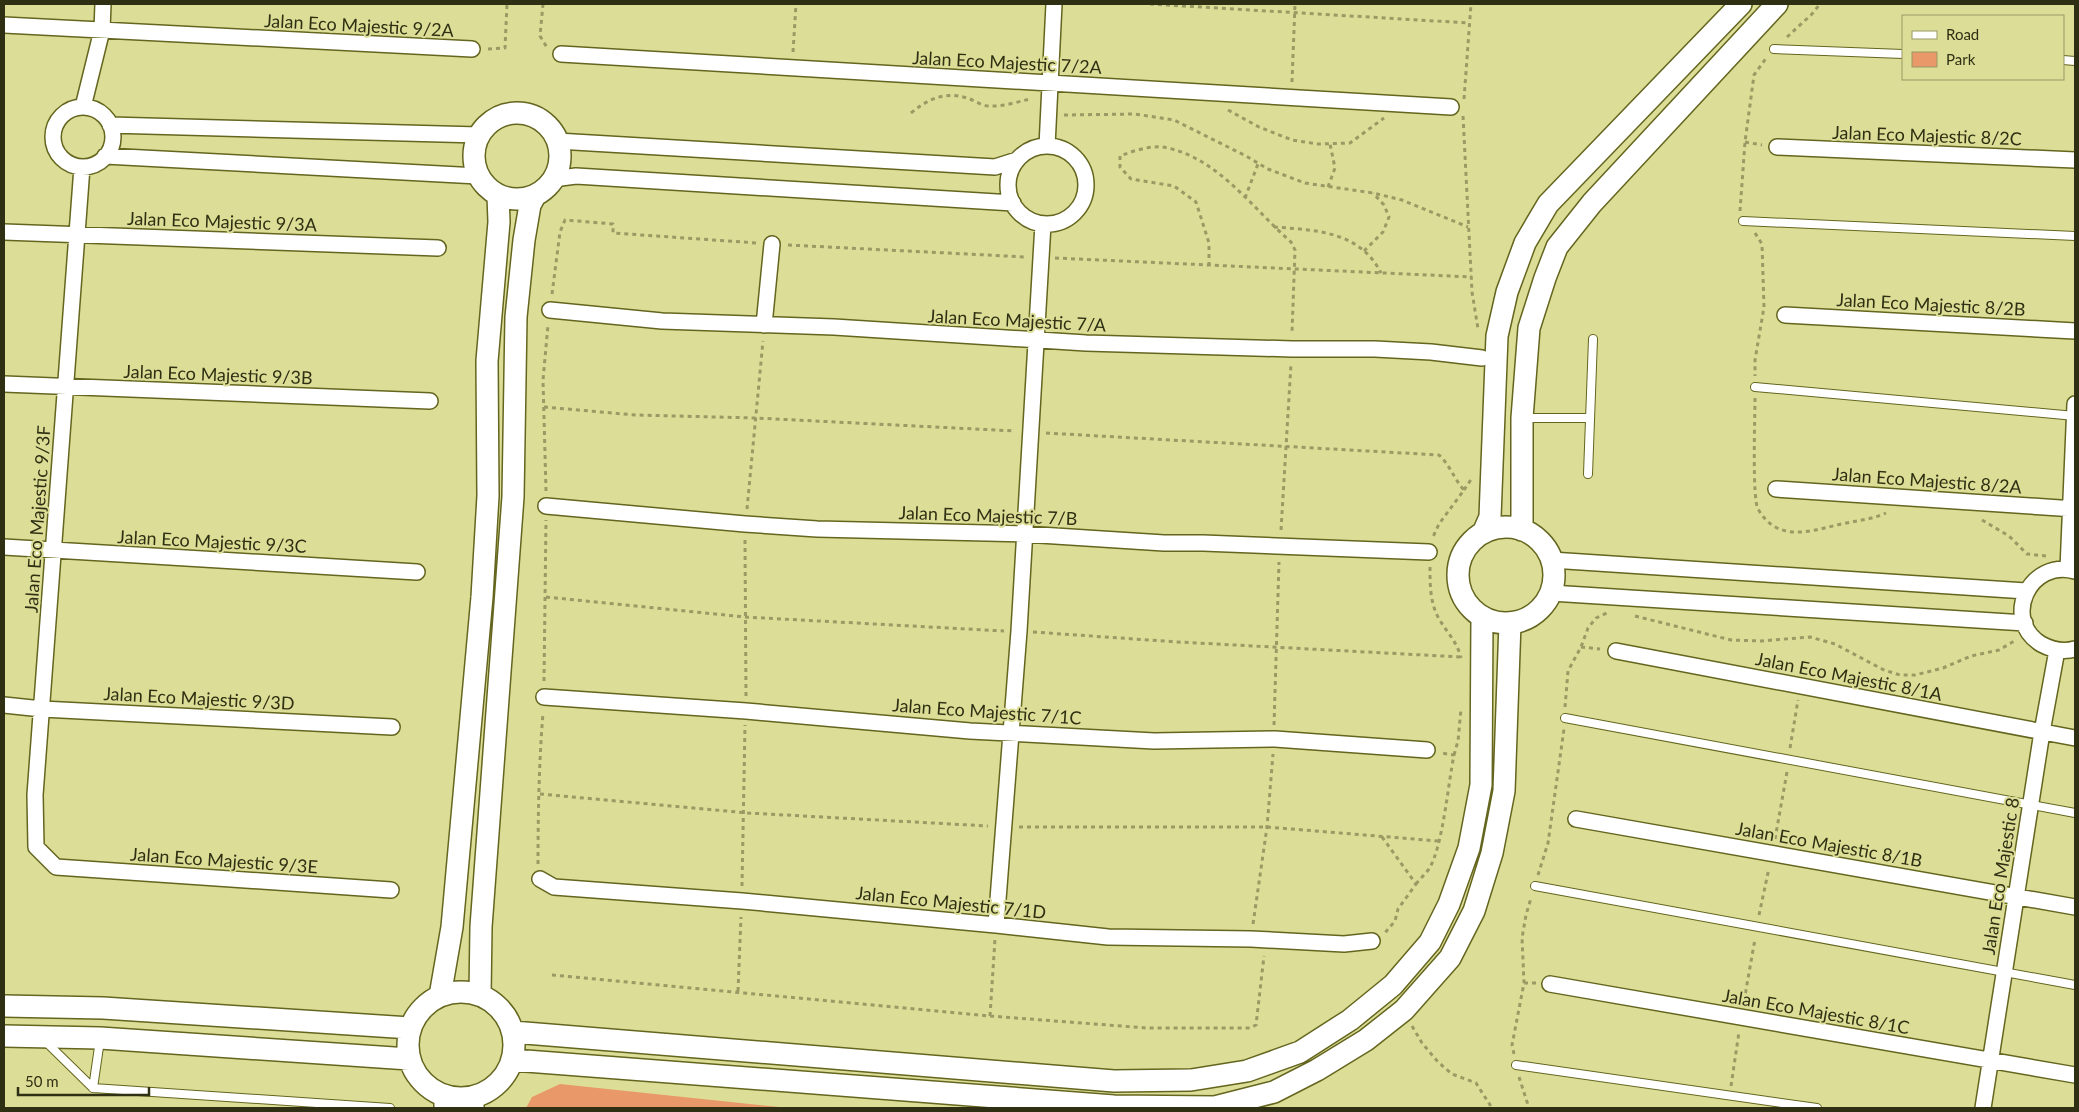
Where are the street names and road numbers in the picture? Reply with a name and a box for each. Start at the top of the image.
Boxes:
street label: Jalan Eco Majestic 9/2A [264,9,455,41]
street label: Jalan Eco Majestic 7/2A [912,46,1103,78]
street label: Jalan Eco Majestic 8/2C [1832,121,2022,149]
street label: Jalan Eco Majestic 9/3A [127,207,318,235]
street label: Jalan Eco Majestic 8/2B [1836,288,2026,320]
street label: Jalan Eco Majestic 7/A [927,304,1107,336]
street label: Jalan Eco Majestic 9/3B [123,360,313,388]
street label: Jalan Eco Majestic 9/3F [19,425,55,613]
street label: Jalan Eco Majestic 8/2A [1832,462,2023,498]
street label: Jalan Eco Majestic 7/B [898,501,1078,529]
street label: Jalan Eco Majestic 9/3C [117,525,307,557]
street label: Jalan Eco Majestic 8/1A [1754,647,1945,705]
street label: Jalan Eco Majestic 9/3D [103,682,295,714]
street label: Jalan Eco Majestic 7/1C [892,693,1082,729]
street label: Jalan Eco Majestic 8 [1977,796,2023,956]
street label: Jalan Eco Majestic 8/1B [1734,817,1924,871]
street label: Jalan Eco Majestic 9/3E [129,842,319,878]
street label: Jalan Eco Majestic 7/1D [855,881,1047,923]
street label: Jalan Eco Majestic 8/1C [1721,984,1911,1038]

